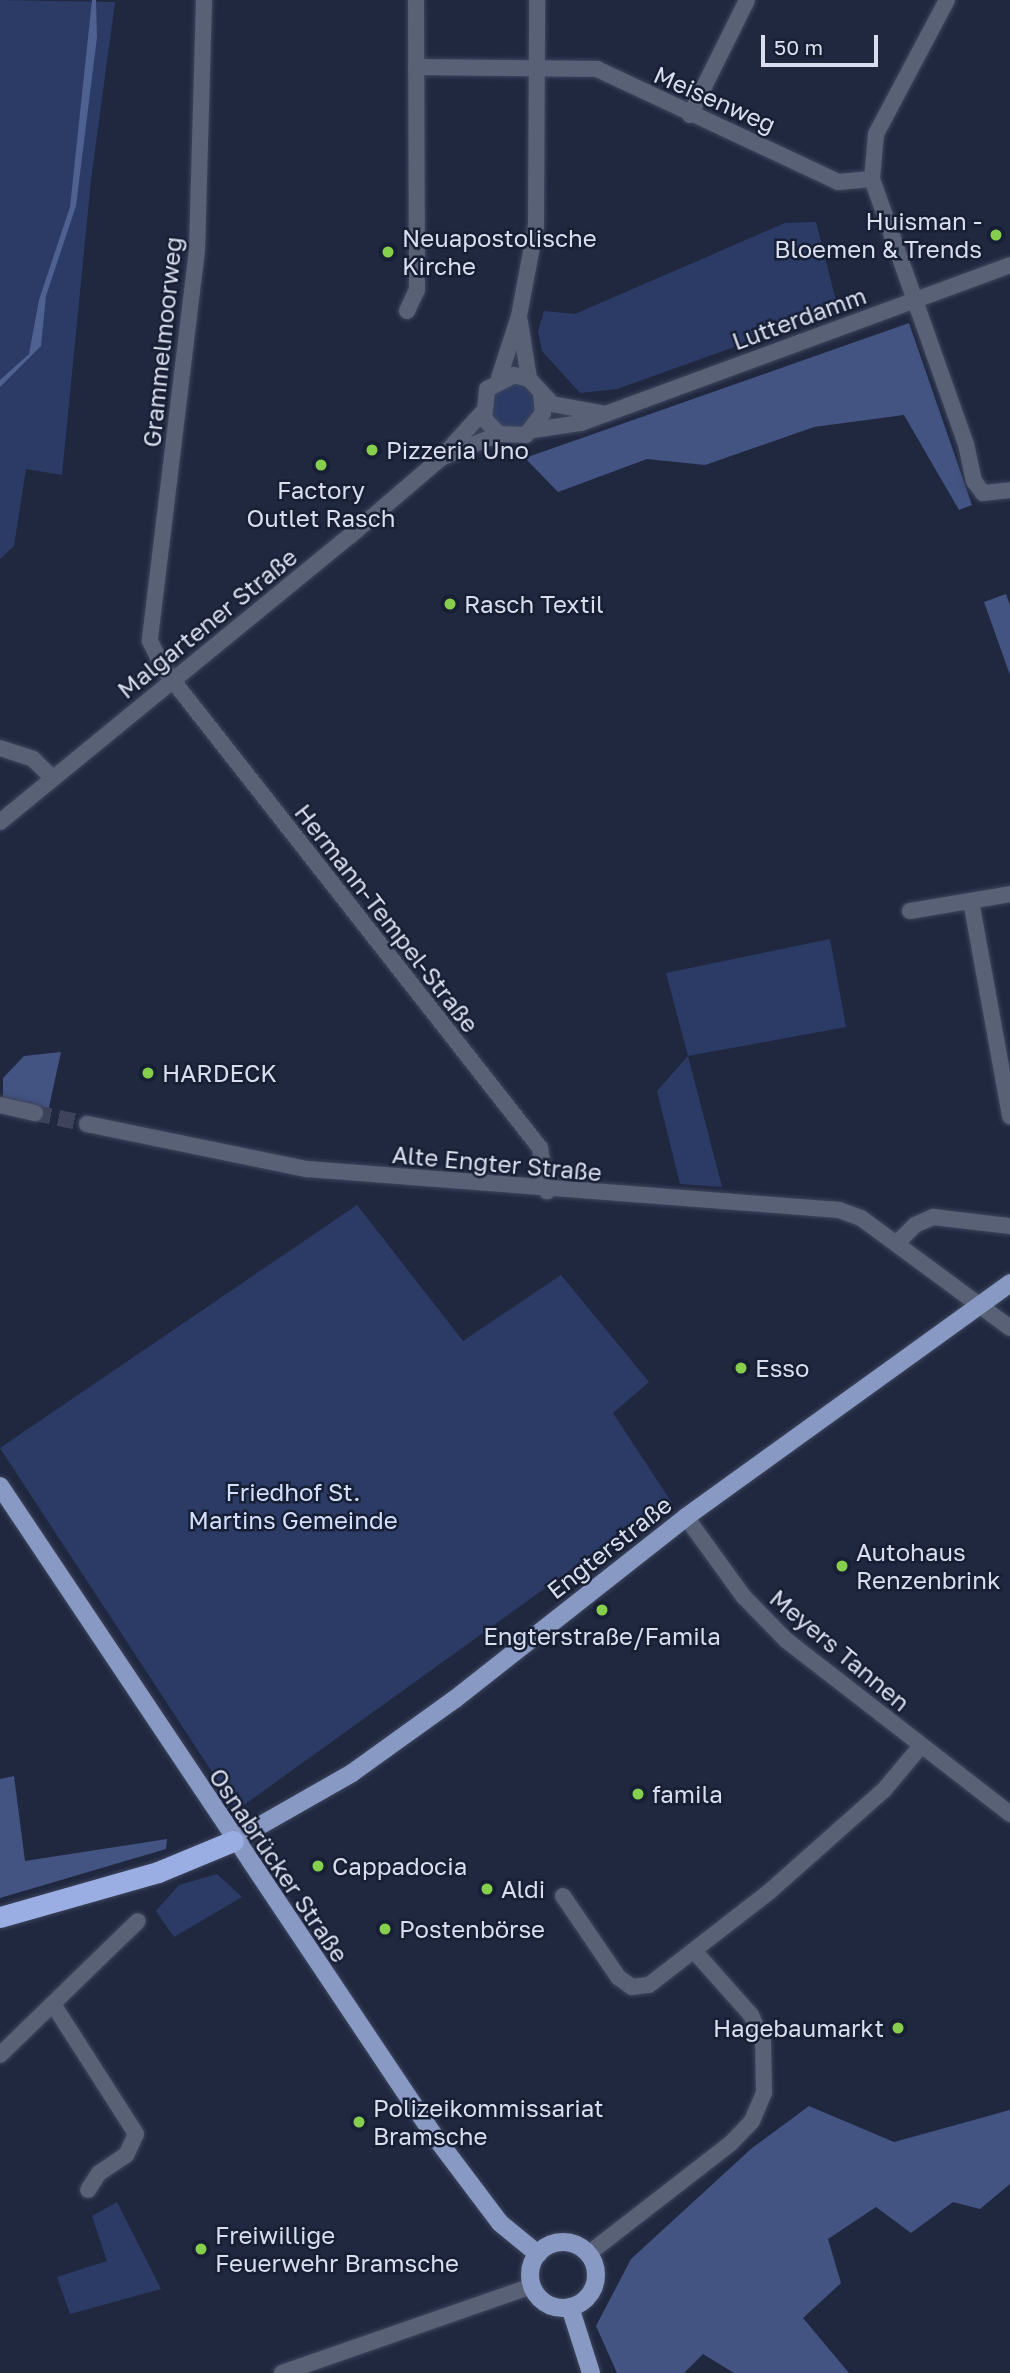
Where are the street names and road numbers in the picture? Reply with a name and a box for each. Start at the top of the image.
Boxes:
street label: Meisenweg [650,59,780,139]
street label: Grammelmoorweg [137,235,187,449]
street label: Lutterdamm [728,280,870,356]
street label: Malgartener Straße [112,542,302,704]
street label: Hermann-Tempel-Straße [289,798,485,1038]
street label: Alte Engter Straße [391,1139,603,1187]
street label: Engterstraße [541,1490,677,1604]
street label: Meyers Tannen [764,1583,916,1717]
street label: Osnabrücker Straße [203,1762,355,1968]

